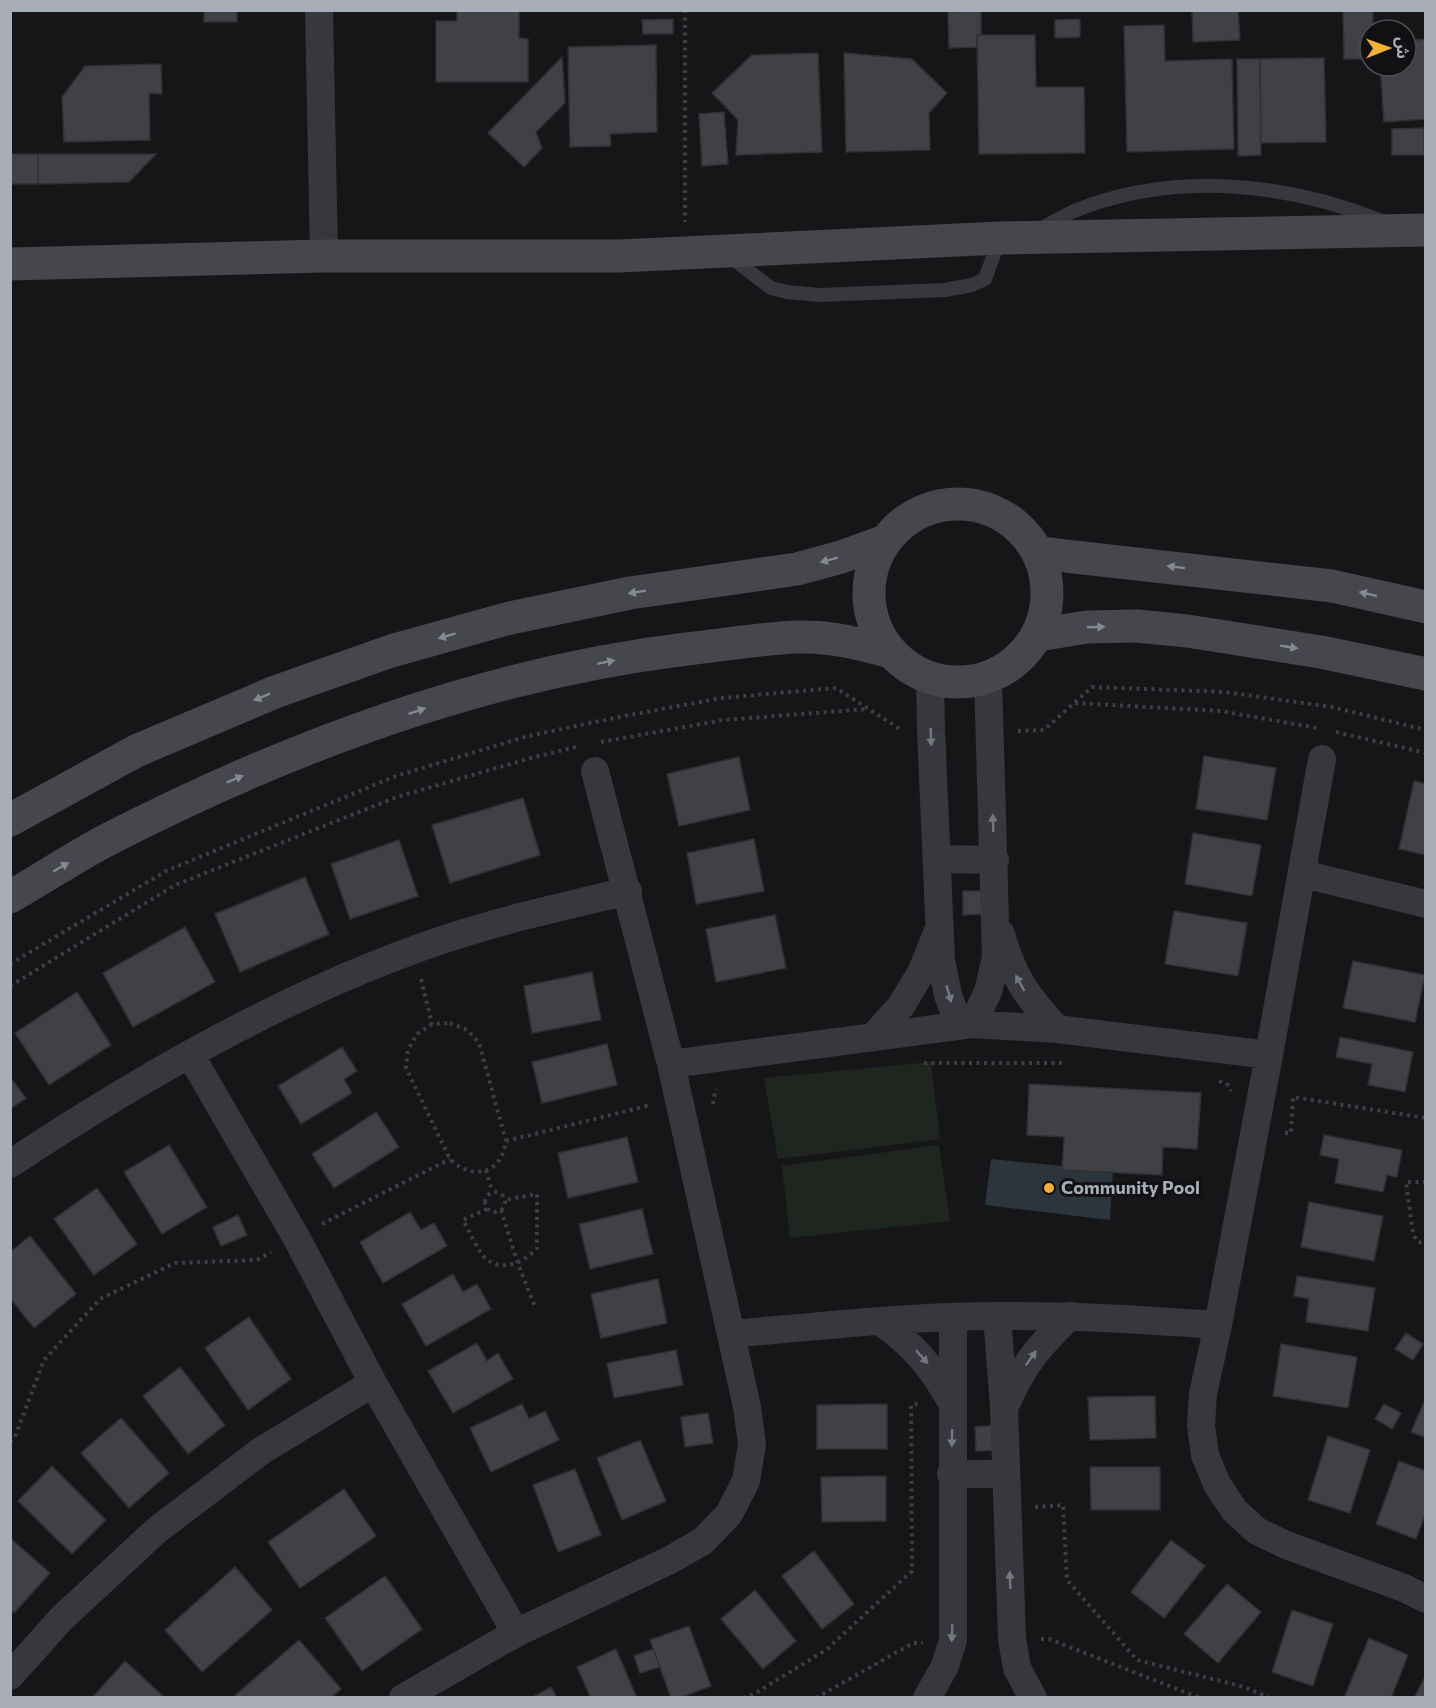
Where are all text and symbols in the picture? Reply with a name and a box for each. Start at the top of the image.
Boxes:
north arrow [1358,18,1418,78]
text: ش [1393,37,1413,59]
one-way arrow [820,556,839,566]
one-way arrow [1166,562,1185,572]
one-way arrow [628,588,647,597]
one-way arrow [1359,589,1378,598]
one-way arrow [1086,623,1105,632]
one-way arrow [438,631,456,641]
one-way arrow [1280,643,1299,652]
one-way arrow [597,657,616,666]
one-way arrow [253,692,271,702]
one-way arrow [408,705,426,715]
one-way arrow [926,727,936,746]
one-way arrow [226,774,244,784]
one-way arrow [989,814,998,833]
one-way arrow [53,862,70,872]
one-way arrow [1015,975,1026,991]
one-way arrow [945,985,954,1003]
place label: Community Pool [1061,1176,1200,1198]
marker: Community Pool [1042,1181,1056,1195]
one-way arrow [915,1349,928,1364]
one-way arrow [1025,1350,1037,1366]
one-way arrow [947,1429,957,1448]
one-way arrow [1006,1571,1015,1590]
one-way arrow [948,1624,957,1643]

